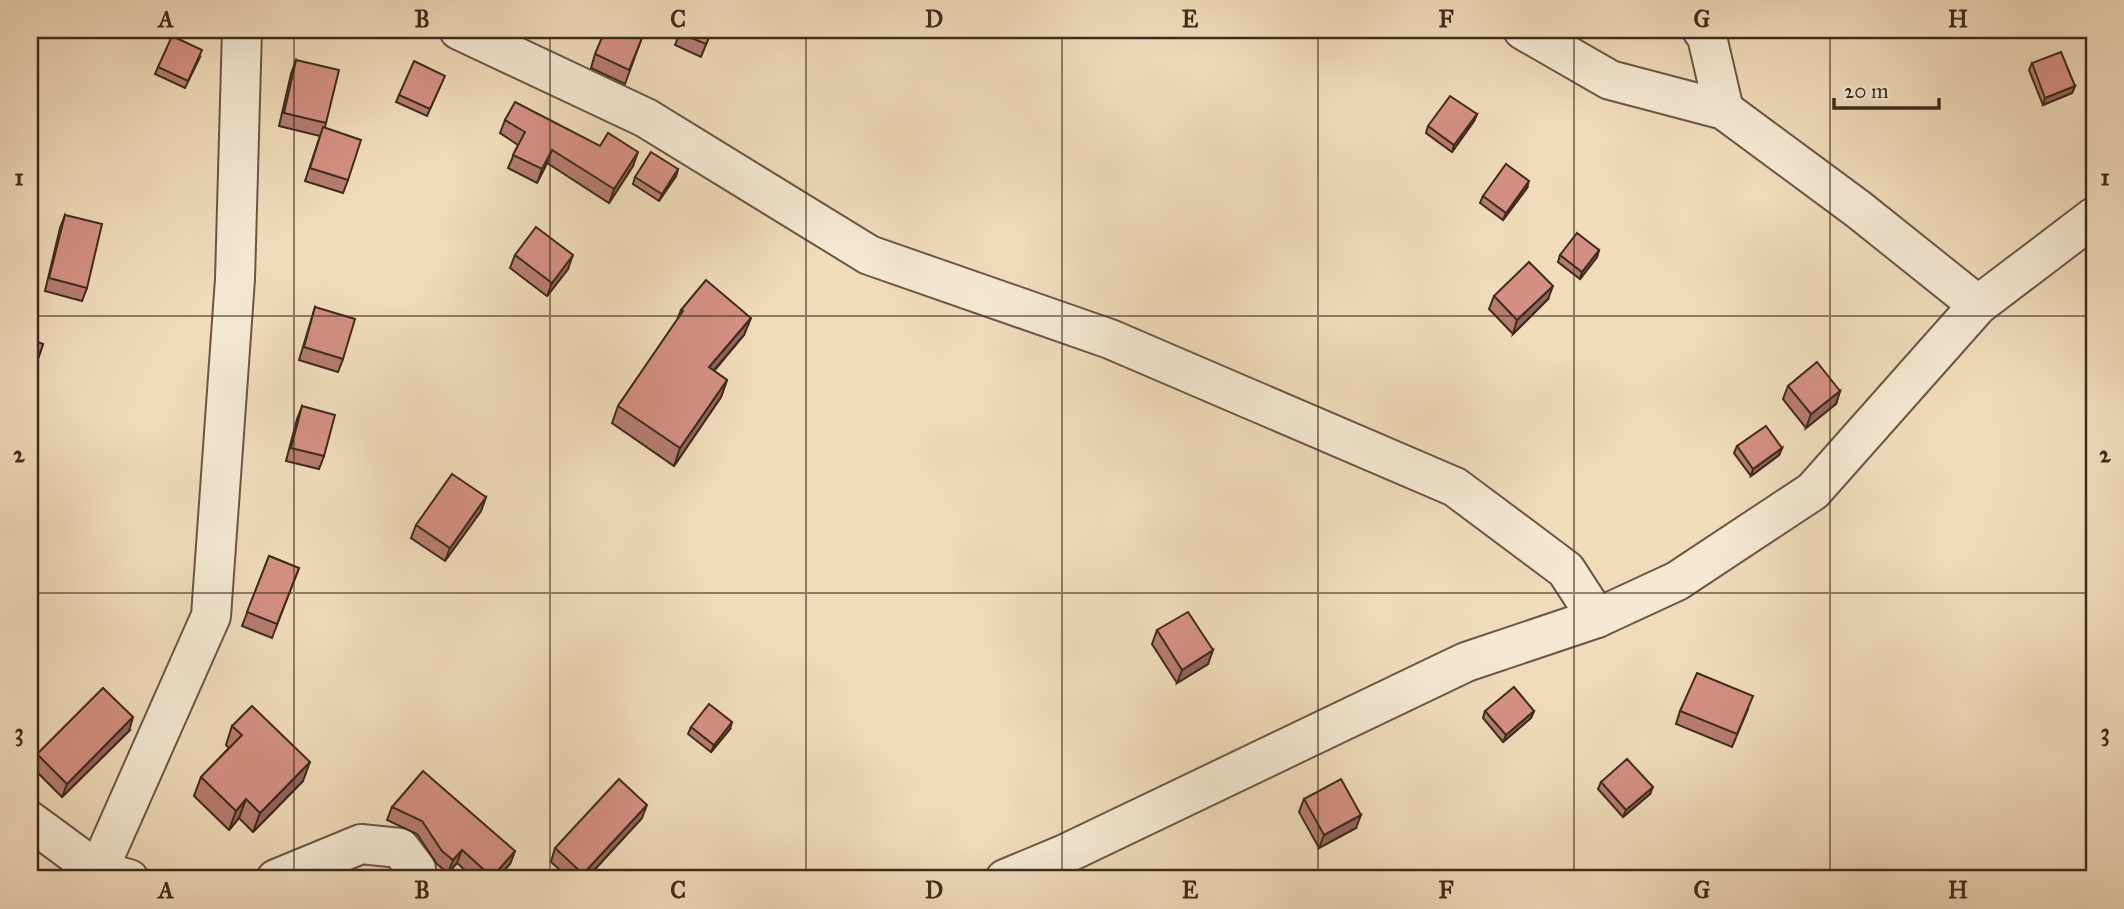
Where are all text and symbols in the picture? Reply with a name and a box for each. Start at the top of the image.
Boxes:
text: A [156,5,174,33]
text: B [414,5,430,33]
text: C [670,5,686,33]
text: D [925,5,943,33]
text: E [1182,5,1199,33]
text: F [1438,5,1454,33]
text: G [1694,5,1711,33]
text: H [1948,5,1968,33]
scale bar [1834,66,1938,110]
text: 20 m [1844,78,1889,104]
text: 1 [14,163,24,191]
text: 1 [2100,163,2110,191]
text: 2 [13,440,25,468]
text: 2 [2099,440,2111,468]
text: 3 [14,718,24,747]
text: 3 [2100,718,2110,747]
text: A [156,876,174,904]
text: B [414,876,430,904]
text: C [670,876,686,904]
text: D [925,876,943,904]
text: E [1182,876,1199,904]
text: F [1438,876,1454,904]
text: G [1694,876,1711,904]
text: H [1948,876,1968,904]

